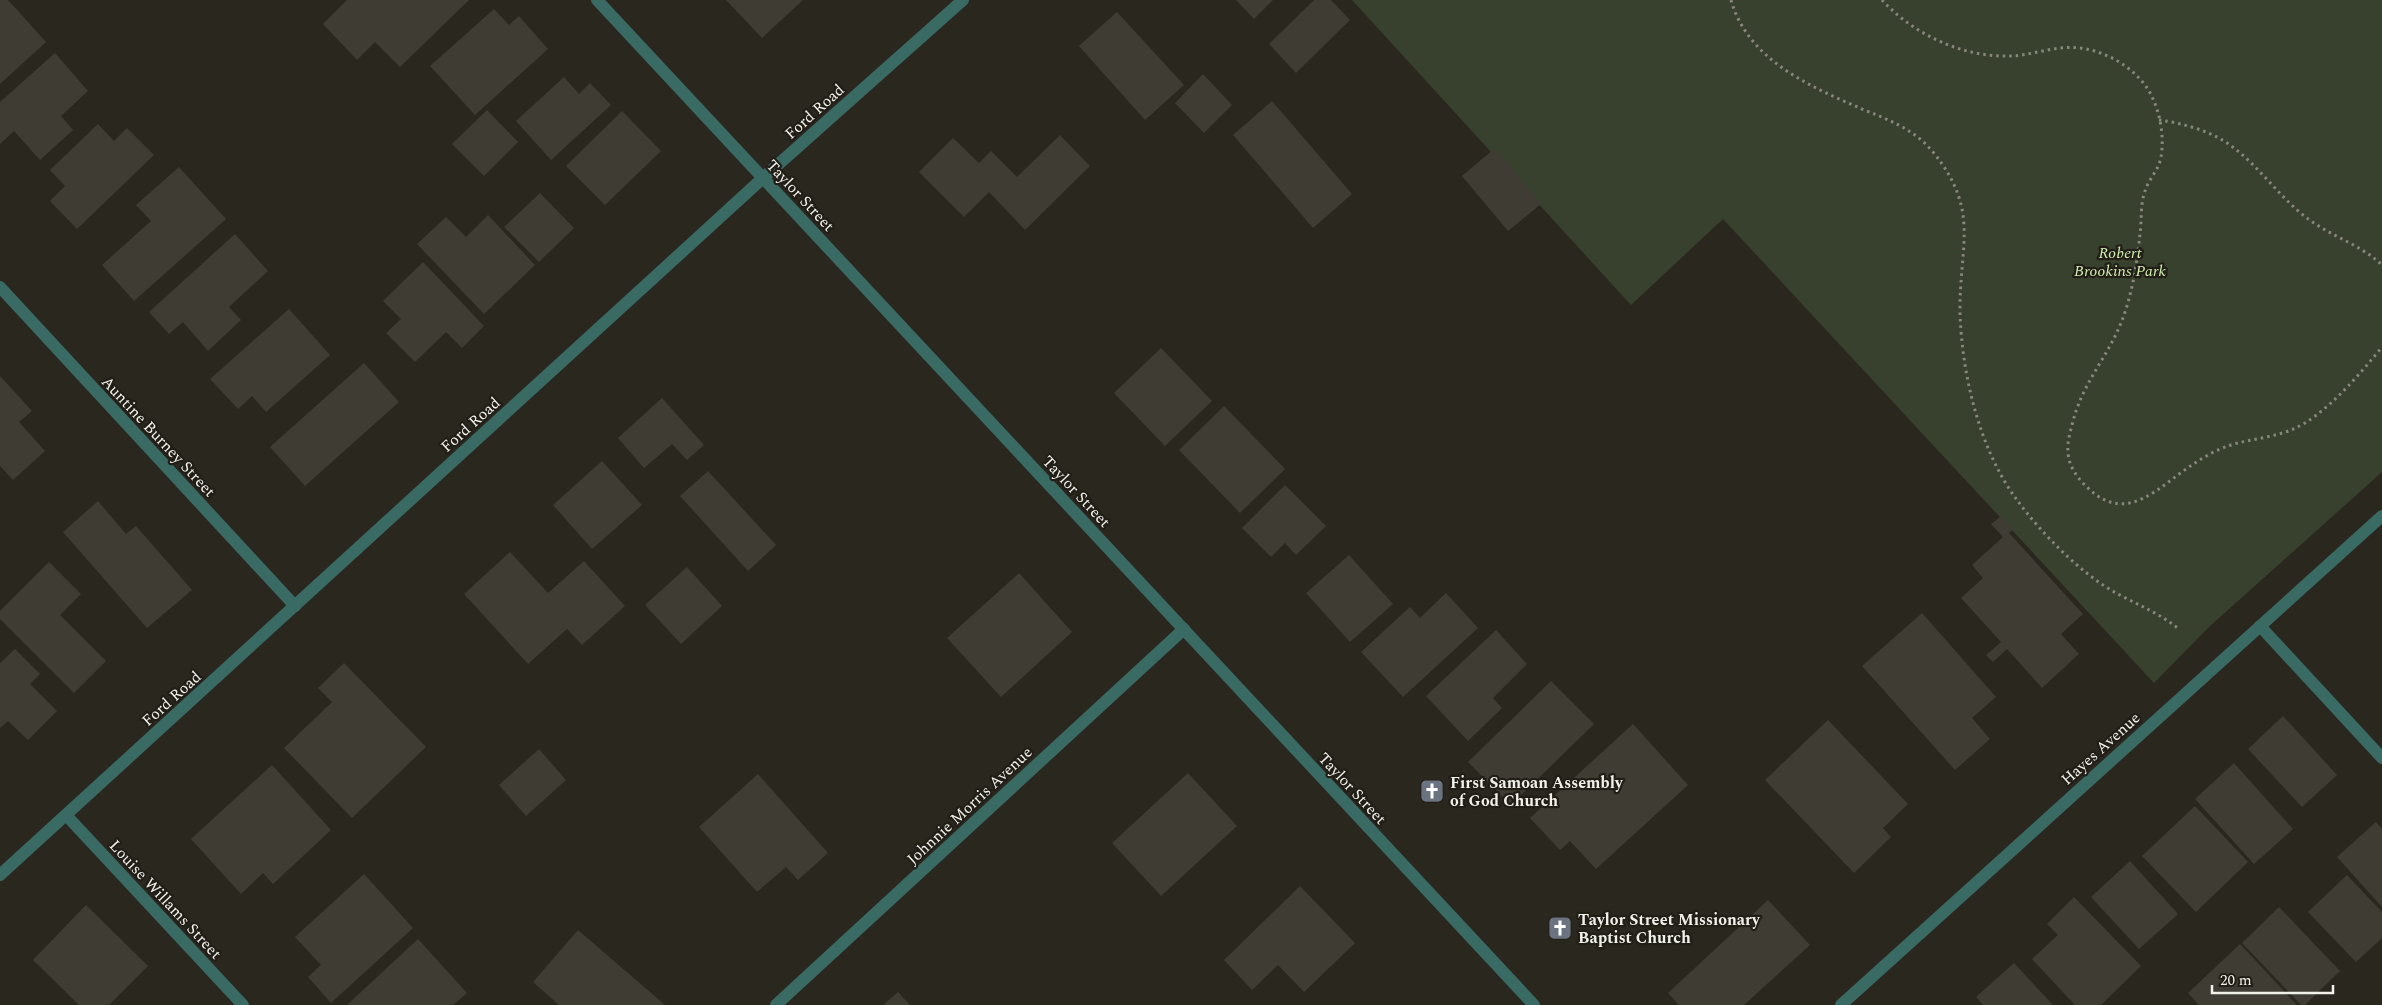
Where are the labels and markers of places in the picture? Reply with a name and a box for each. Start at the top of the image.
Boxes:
place label: First Samoan Assembly of God Church [1450,771,1624,813]
church icon: First Samoan Assembly of God Church [1419,778,1445,804]
place label: Taylor Street Missionary Baptist Church [1578,908,1761,950]
church icon: Taylor Street Missionary Baptist Church [1547,915,1573,941]

